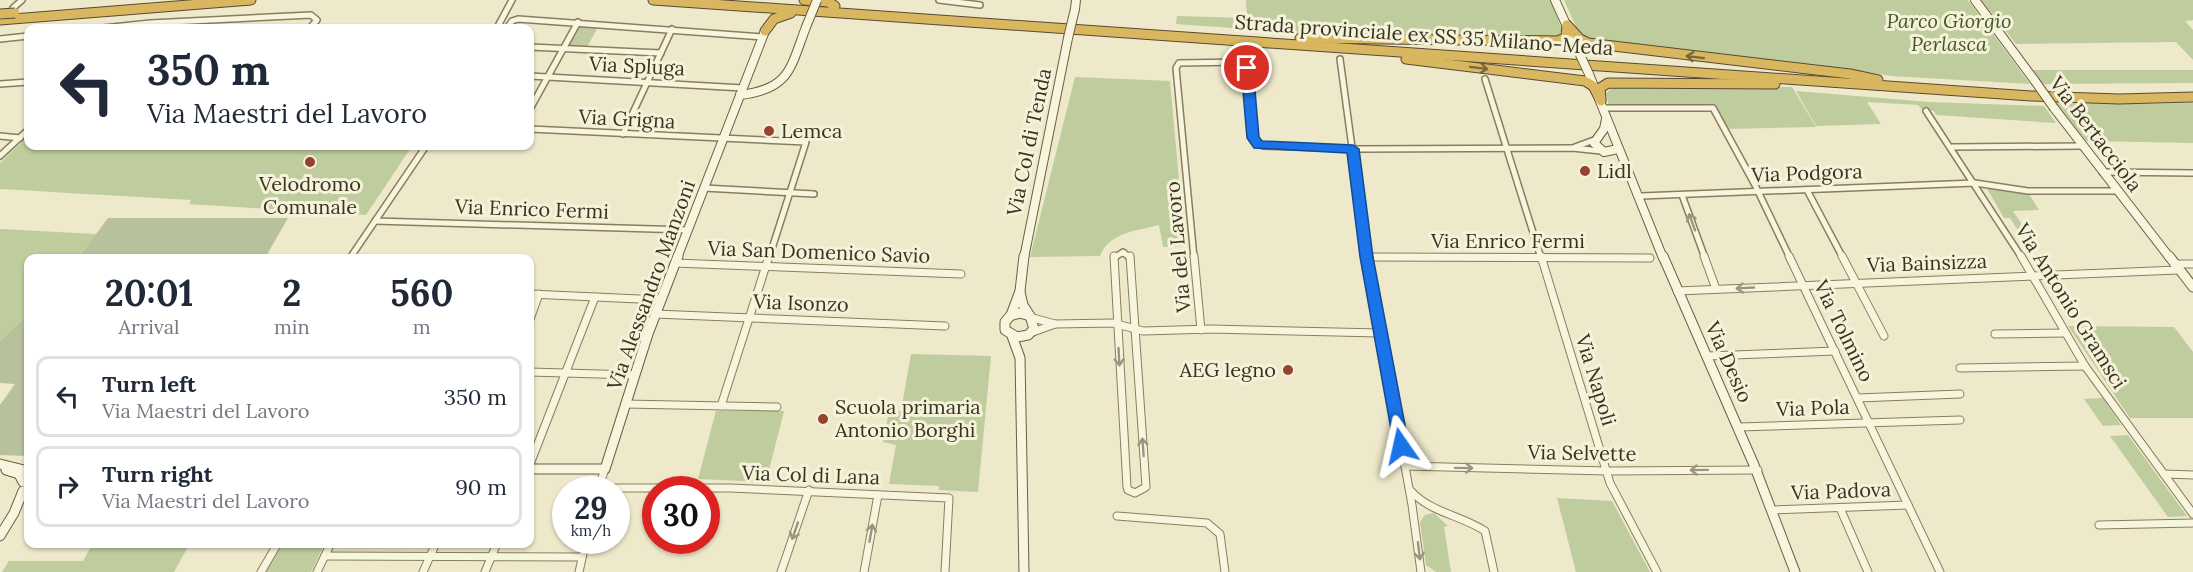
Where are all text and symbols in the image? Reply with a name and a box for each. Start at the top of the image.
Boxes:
park label: Parco Giorgio Perlasca [1887,8,2011,56]
street label: Strada provinciale ex SS 35 Milano-Meda [1234,9,1614,60]
pin [1221,42,1272,93]
text: 350 m [147,43,270,97]
icon: left [48,48,126,126]
street label: Via Spluga [587,50,686,80]
icon: arrive [1230,51,1263,84]
one-way arrow [1686,51,1706,62]
one-way arrow [1468,63,1488,74]
street label: Via Col di Tenda [1000,66,1056,219]
street label: Via Bertacciola [2044,70,2148,196]
text: Via Maestri del Lavoro [147,96,427,130]
street label: Via Grigna [577,103,676,134]
place label: Lemca [781,118,842,143]
marker: Lemca [762,124,776,138]
marker: Velodromo Comunale [303,155,317,169]
place label: Lidl [1597,158,1632,183]
street label: Via Podgora [1750,158,1863,187]
marker: Lidl [1578,164,1592,178]
place label: Velodromo Comunale [258,171,361,219]
street label: Via Alessandro Manzoni [601,176,700,394]
street label: Via del Lavoro [1159,180,1196,315]
street label: Via Enrico Fermi [454,193,609,224]
one-way arrow [1685,213,1696,232]
street label: Via Antonio Gramsci [2010,218,2132,393]
street label: Via Enrico Fermi [1430,228,1585,253]
street label: Via San Domenico Savio [706,235,931,268]
street label: Via Bainsizza [1866,248,1987,277]
text: 20:01 [105,270,193,316]
text: 2 [282,270,301,316]
text: 560 [390,270,453,316]
street label: Via Tolmino [1809,275,1880,386]
one-way arrow [1736,282,1756,293]
street label: Via Isonzo [752,288,849,317]
text: Arrival [118,314,180,339]
text: min [274,314,310,339]
text: m [413,314,431,339]
street label: Via Desio [1700,316,1758,406]
street label: Via Napoli [1570,330,1622,429]
one-way arrow [1114,346,1125,366]
place label: AEG legno [1178,357,1276,382]
marker: AEG legno [1281,363,1295,377]
text: Turn left [102,370,196,398]
icon: left [51,380,84,413]
text: 350 m [444,383,507,411]
place label: Scuola primaria Antonio Borghi [834,394,981,442]
street label: Via Pola [1775,394,1850,421]
text: Via Maestri del Lavoro [102,398,310,423]
marker: Scuola primaria Antonio Borghi [816,412,830,426]
position arrow [1369,414,1433,478]
one-way arrow [1138,438,1149,458]
street label: Via Selvette [1526,439,1637,466]
text: Turn right [102,460,213,488]
street label: Via Col di Lana [741,460,880,489]
one-way arrow [1453,462,1473,473]
one-way arrow [1690,465,1710,476]
icon: right [51,470,84,503]
text: 90 m [455,473,507,501]
speed limit sign: 30 [642,476,720,554]
street label: Via Padova [1790,476,1891,505]
text: Via Maestri del Lavoro [102,488,310,513]
text: 29 [574,489,608,527]
text: km/h [571,521,611,540]
one-way arrow [789,521,800,540]
one-way arrow [866,524,877,544]
one-way arrow [1413,541,1424,560]

